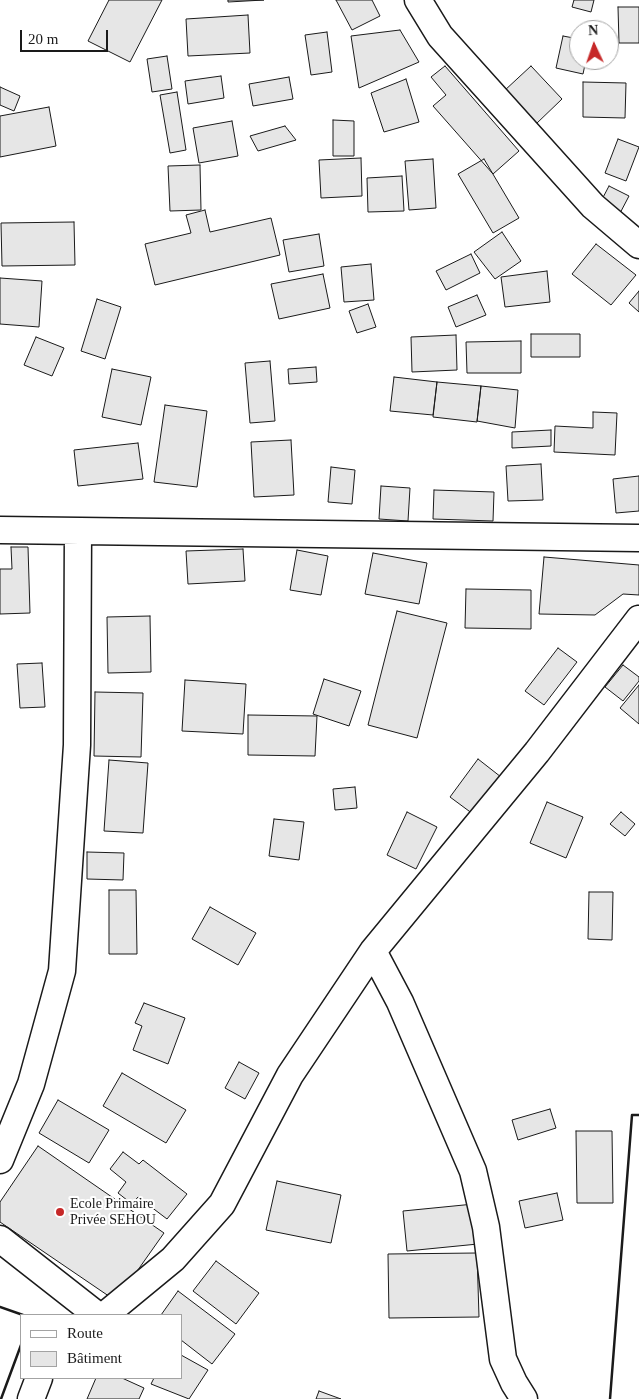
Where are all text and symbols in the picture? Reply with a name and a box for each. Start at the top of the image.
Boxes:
scale bar [22,20,110,52]
north arrow [569,20,619,70]
text: N [588,23,599,38]
text: 20 m [28,31,58,47]
place label: Ecole Primaire Privée SEHOU [70,1196,156,1228]
marker: Ecole Primaire Privée SEHOU [54,1206,66,1218]
legend [20,1314,182,1379]
text: Route [67,1325,103,1341]
text: Bâtiment [67,1350,122,1366]

